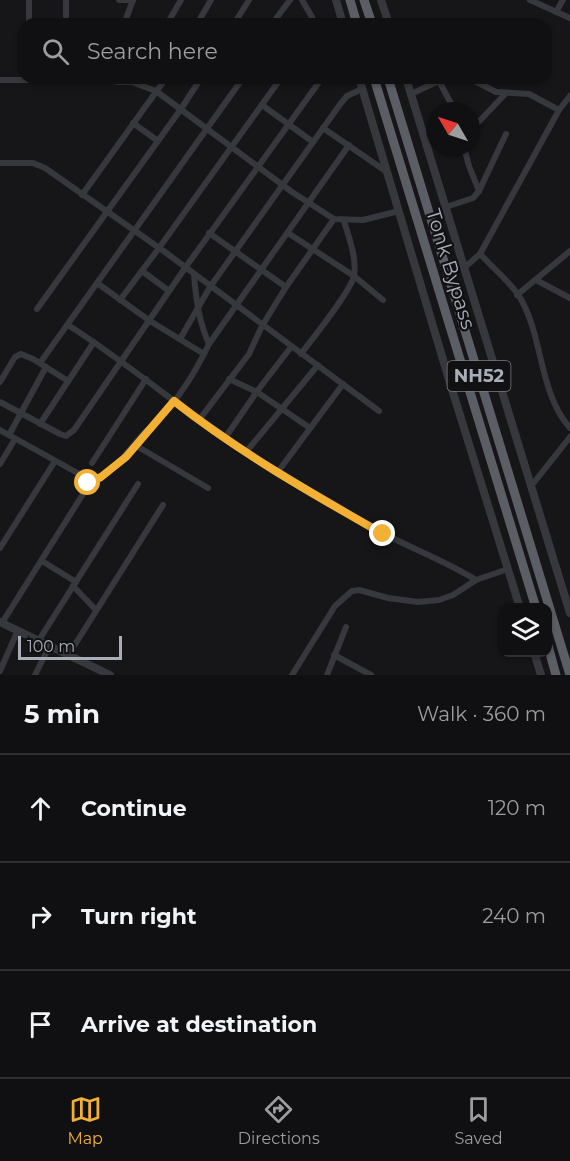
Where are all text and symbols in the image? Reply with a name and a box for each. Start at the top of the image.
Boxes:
search box [18,18,552,84]
icon: search [39,35,72,68]
text: Search here [87,38,218,65]
north arrow [426,102,480,156]
street label: Tonk Bypass [421,206,481,332]
road number: NH52 [448,361,510,391]
route start [74,469,100,495]
route end [369,520,395,546]
map controls [498,603,552,657]
button: layers [498,603,552,657]
scale bar [18,633,122,660]
text: 100 m [27,637,75,656]
text: 5 min [24,698,100,730]
text: Walk · 360 m [417,702,546,726]
icon: ahead [24,792,57,825]
text: Continue [81,795,187,822]
text: 120 m [488,796,546,820]
icon: right [24,900,57,933]
text: Turn right [81,903,196,930]
text: 240 m [482,904,546,928]
icon: arrive [24,1008,57,1041]
text: Arrive at destination [81,1011,317,1038]
tab: Map [67,1093,103,1148]
tab: Directions [238,1093,320,1148]
tab: Saved [455,1093,503,1148]

